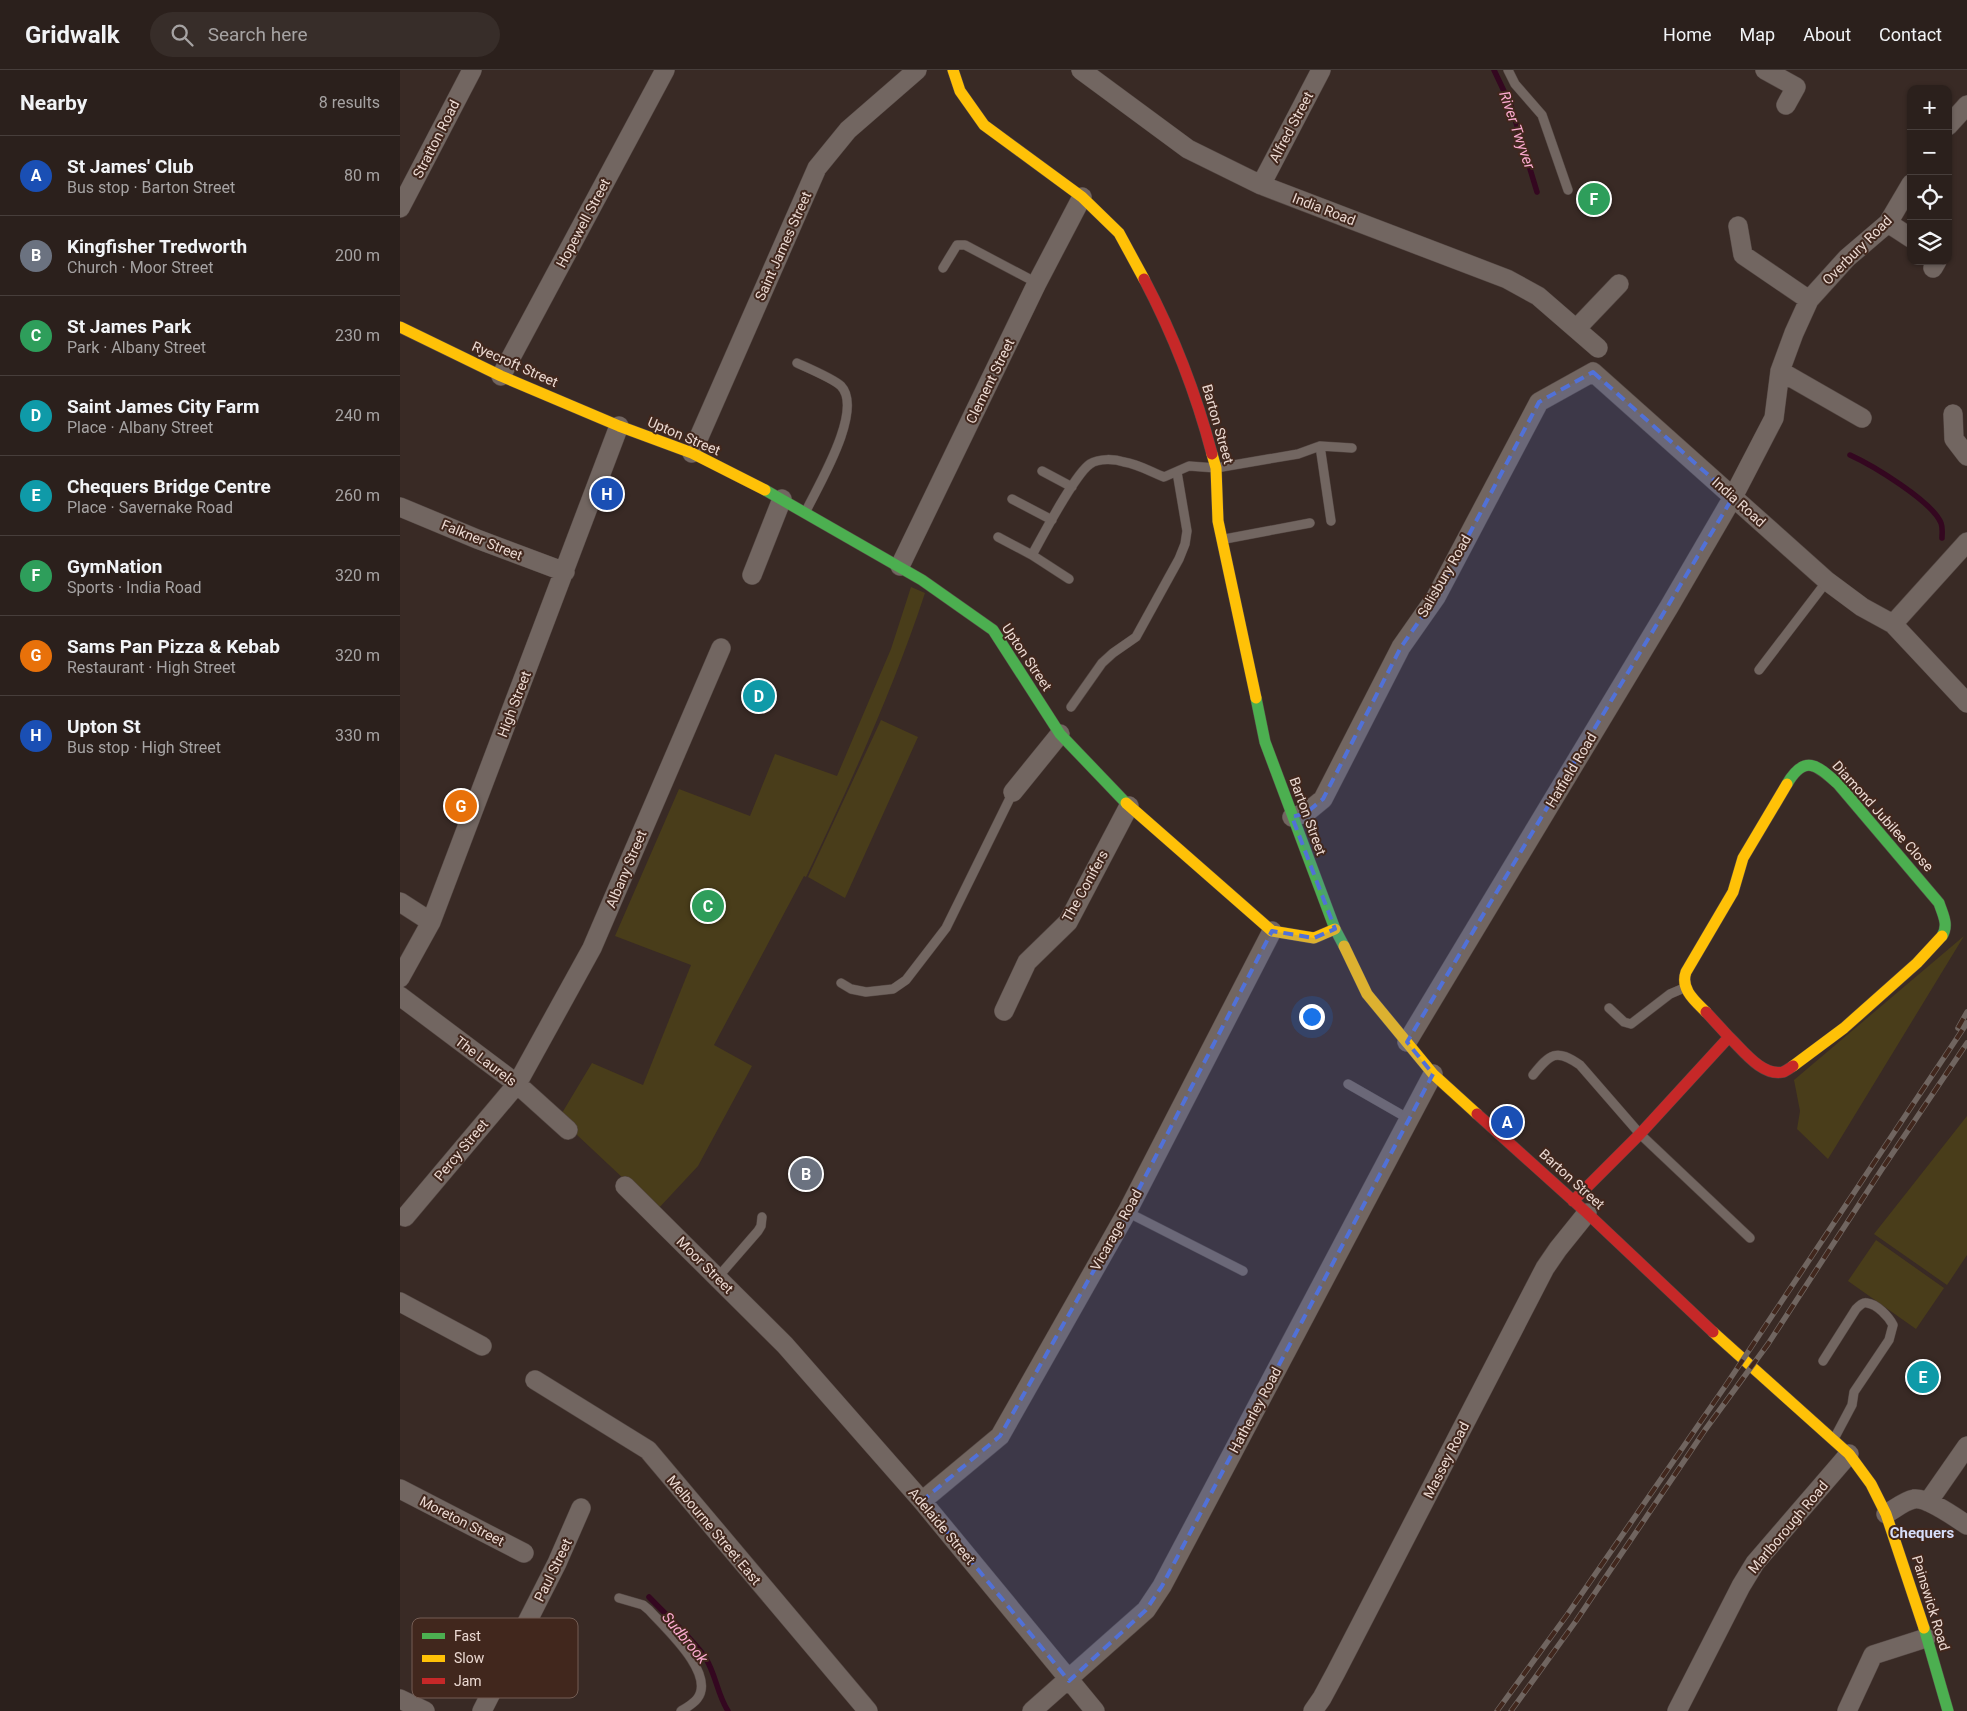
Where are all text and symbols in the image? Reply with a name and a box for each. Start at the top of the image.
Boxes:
search box [150,12,500,57]
text: Gridwalk [25,21,120,49]
icon: search [168,21,196,49]
text: Search here [208,23,308,46]
text: Home [1663,24,1712,45]
text: Map [1740,24,1775,45]
text: About [1803,24,1851,45]
text: Contact [1879,24,1942,45]
map controls [1907,85,1952,265]
button: + [1907,85,1952,130]
street label: Alfred Street [1266,89,1317,165]
water label: River Twyver [1495,89,1539,172]
text: Nearby [20,91,87,115]
text: 8 results [319,93,380,112]
street label: Stratton Road [410,97,462,181]
button: − [1907,130,1952,175]
text: St James' Club [67,155,194,178]
text: A [31,166,41,185]
text: 80 m [344,166,380,185]
street label: Hopewell Street [553,175,613,270]
button: locate [1907,175,1952,220]
text: Bus stop · Barton Street [67,178,235,197]
pin: F [1578,180,1610,218]
street label: Saint James Street [752,189,814,303]
street label: India Road [1290,190,1358,228]
street label: Overbury Road [1819,212,1895,288]
button: layers [1907,220,1952,265]
text: Kingfisher Tredworth [67,235,247,258]
text: B [31,246,41,265]
text: 200 m [335,246,380,265]
text: Church · Moor Street [67,258,213,277]
text: St James Park [67,315,191,338]
text: C [31,326,41,345]
text: 230 m [335,326,380,345]
street label: Clement Street [963,336,1018,426]
text: Park · Albany Street [67,338,206,357]
street label: Ryecroft Street [470,338,561,390]
street label: Barton Street [1199,382,1237,466]
text: Saint James City Farm [67,395,260,418]
text: D [31,406,41,425]
text: 240 m [335,406,380,425]
street label: Upton Street [645,413,723,459]
text: Place · Albany Street [67,418,213,437]
street label: India Road [1709,474,1769,530]
text: Chequers Bridge Centre [67,475,271,498]
pin: H [591,475,623,513]
text: E [32,486,41,505]
text: 260 m [335,486,380,505]
text: Place · Savernake Road [67,498,233,517]
street label: Falkner Street [439,516,525,564]
street label: Salisbury Road [1414,532,1474,620]
text: GymNation [67,555,162,578]
text: F [32,566,40,585]
text: 320 m [335,566,380,585]
text: Sports · India Road [67,578,202,597]
street label: Upton Street [999,620,1056,694]
text: Sams Pan Pizza & Kebab [67,635,280,658]
text: G [31,646,41,665]
text: 320 m [335,646,380,665]
text: Restaurant · High Street [67,658,236,677]
street label: High Street [494,668,534,739]
pin: D [743,677,775,715]
text: Upton St [67,715,141,738]
text: H [30,726,42,745]
text: 330 m [335,726,380,745]
street label: Hatfield Road [1542,730,1600,810]
text: Bus stop · High Street [67,738,221,757]
street label: Diamond Jubilee Close [1829,757,1937,875]
street label: Barton Street [1286,775,1330,858]
pin: G [445,787,477,825]
street label: Albany Street [602,827,650,910]
street label: The Conifers [1059,847,1111,925]
pin: C [692,887,724,925]
your location [1299,1004,1325,1030]
street label: The Laurels [452,1033,520,1089]
pin: A [1491,1103,1523,1141]
street label: Percy Street [431,1116,492,1184]
street label: Barton Street [1536,1146,1608,1213]
pin: B [790,1155,822,1193]
street label: Vicarage Road [1087,1187,1145,1273]
street label: Moor Street [673,1233,737,1297]
pin: E [1907,1358,1939,1396]
street label: Hatherley Road [1226,1364,1284,1456]
street label: Massey Road [1420,1419,1472,1501]
street label: Melbourne Street East [664,1472,765,1588]
street label: Marlborough Road [1745,1478,1831,1576]
street label: Adelaide Street [905,1485,979,1568]
street label: Moreton Street [417,1493,507,1549]
district label: Chequers [1890,1524,1955,1542]
street label: Paul Street [531,1536,575,1604]
street label: Painswick Road [1909,1553,1953,1653]
water label: Sudbrook [658,1609,712,1668]
legend [412,1618,578,1698]
text: Fast [454,1628,481,1644]
text: Slow [454,1650,485,1666]
text: Jam [454,1673,482,1689]

